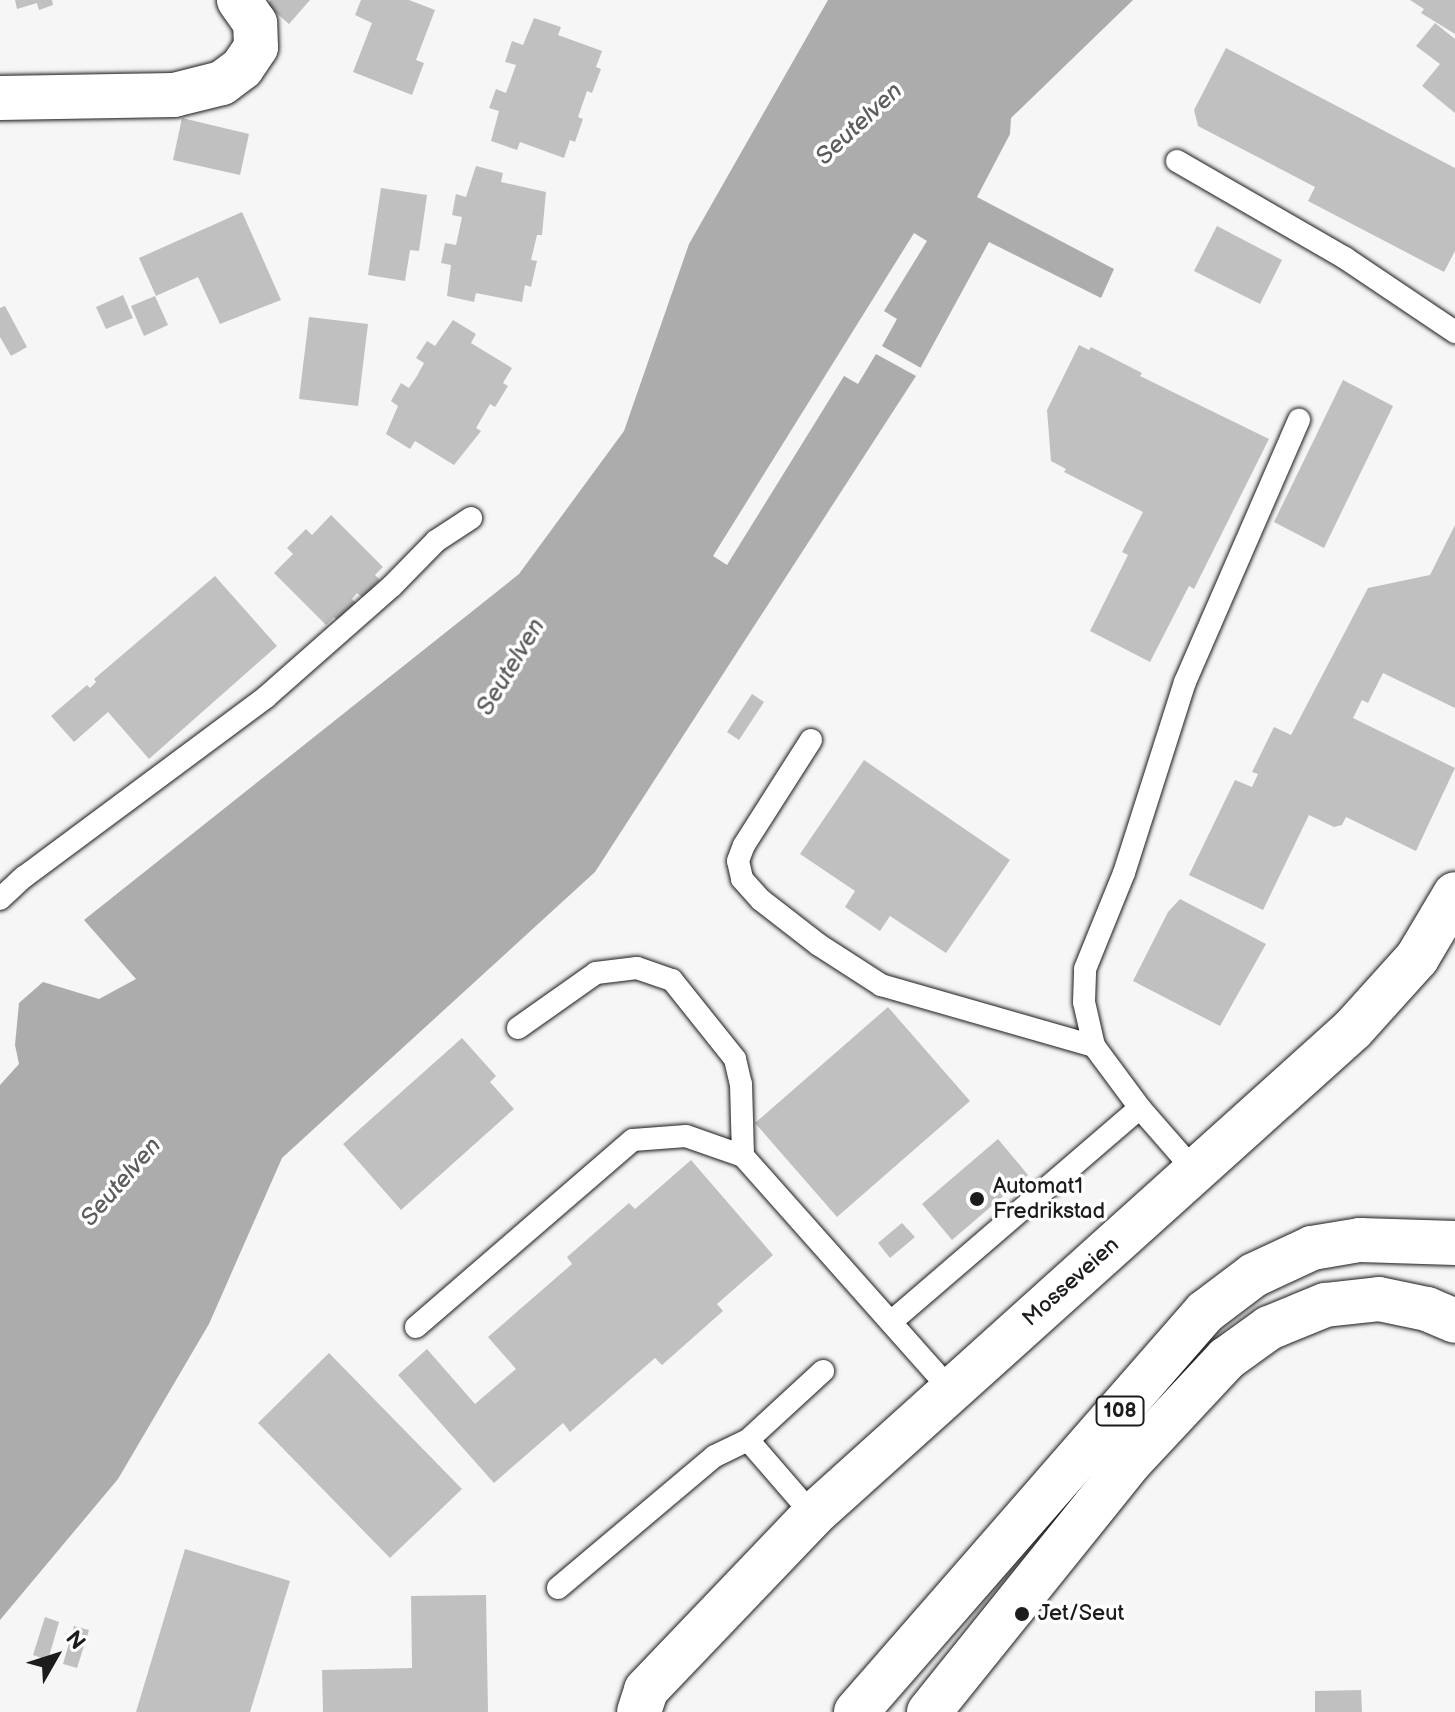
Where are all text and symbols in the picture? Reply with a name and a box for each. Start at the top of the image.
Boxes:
water label: Seutelven [810,77,908,171]
water label: Seutelven [471,613,551,721]
water label: Seutelven [75,1132,167,1232]
place label: Automat1 Fredrikstad [993,1173,1105,1224]
marker: Automat1 Fredrikstad [968,1190,986,1208]
street label: Mosseveien [1018,1232,1124,1332]
road number: 108 [1094,1395,1146,1427]
place label: Jet/Seut [1038,1601,1124,1627]
marker: Jet/Seut [1013,1605,1031,1623]
north arrow [16,1616,96,1696]
text: N [59,1626,91,1656]

